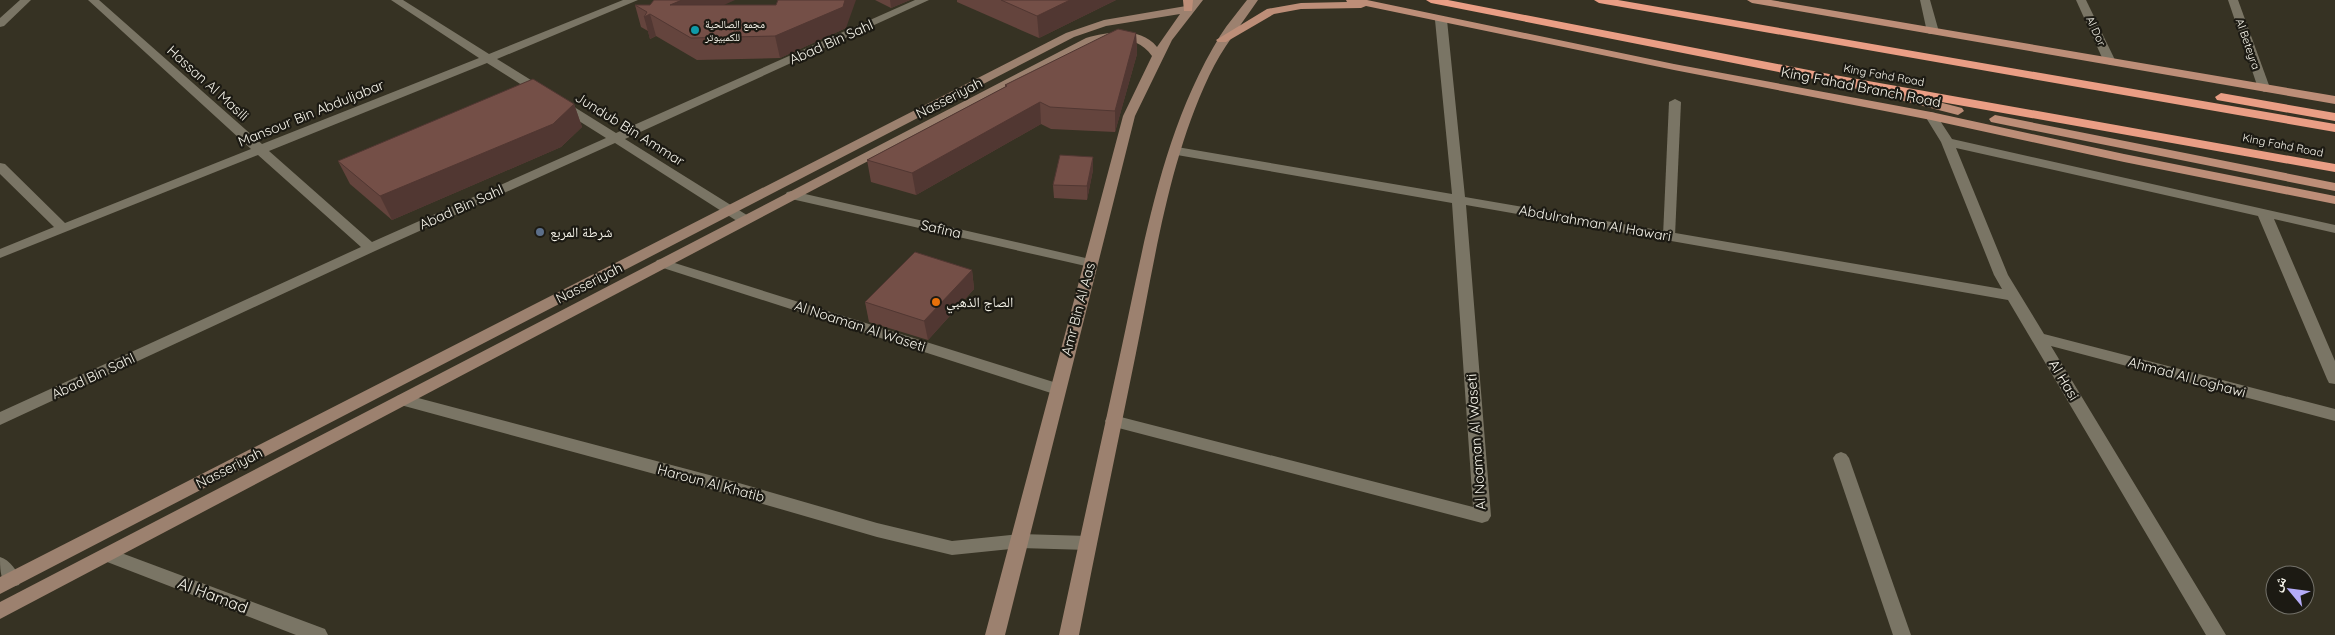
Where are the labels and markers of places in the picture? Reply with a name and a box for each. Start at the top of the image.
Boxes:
place label: مجمع الصالحية للكمبيوتر [704,17,765,44]
marker: مجمع الصالحية للكمبيوتر [689,24,701,36]
place label: شرطة المربع [550,223,613,242]
marker: شرطة المربع [534,226,546,238]
place label: الصاج الذهبي [946,293,1013,314]
marker: الصاج الذهبي [930,296,942,308]

